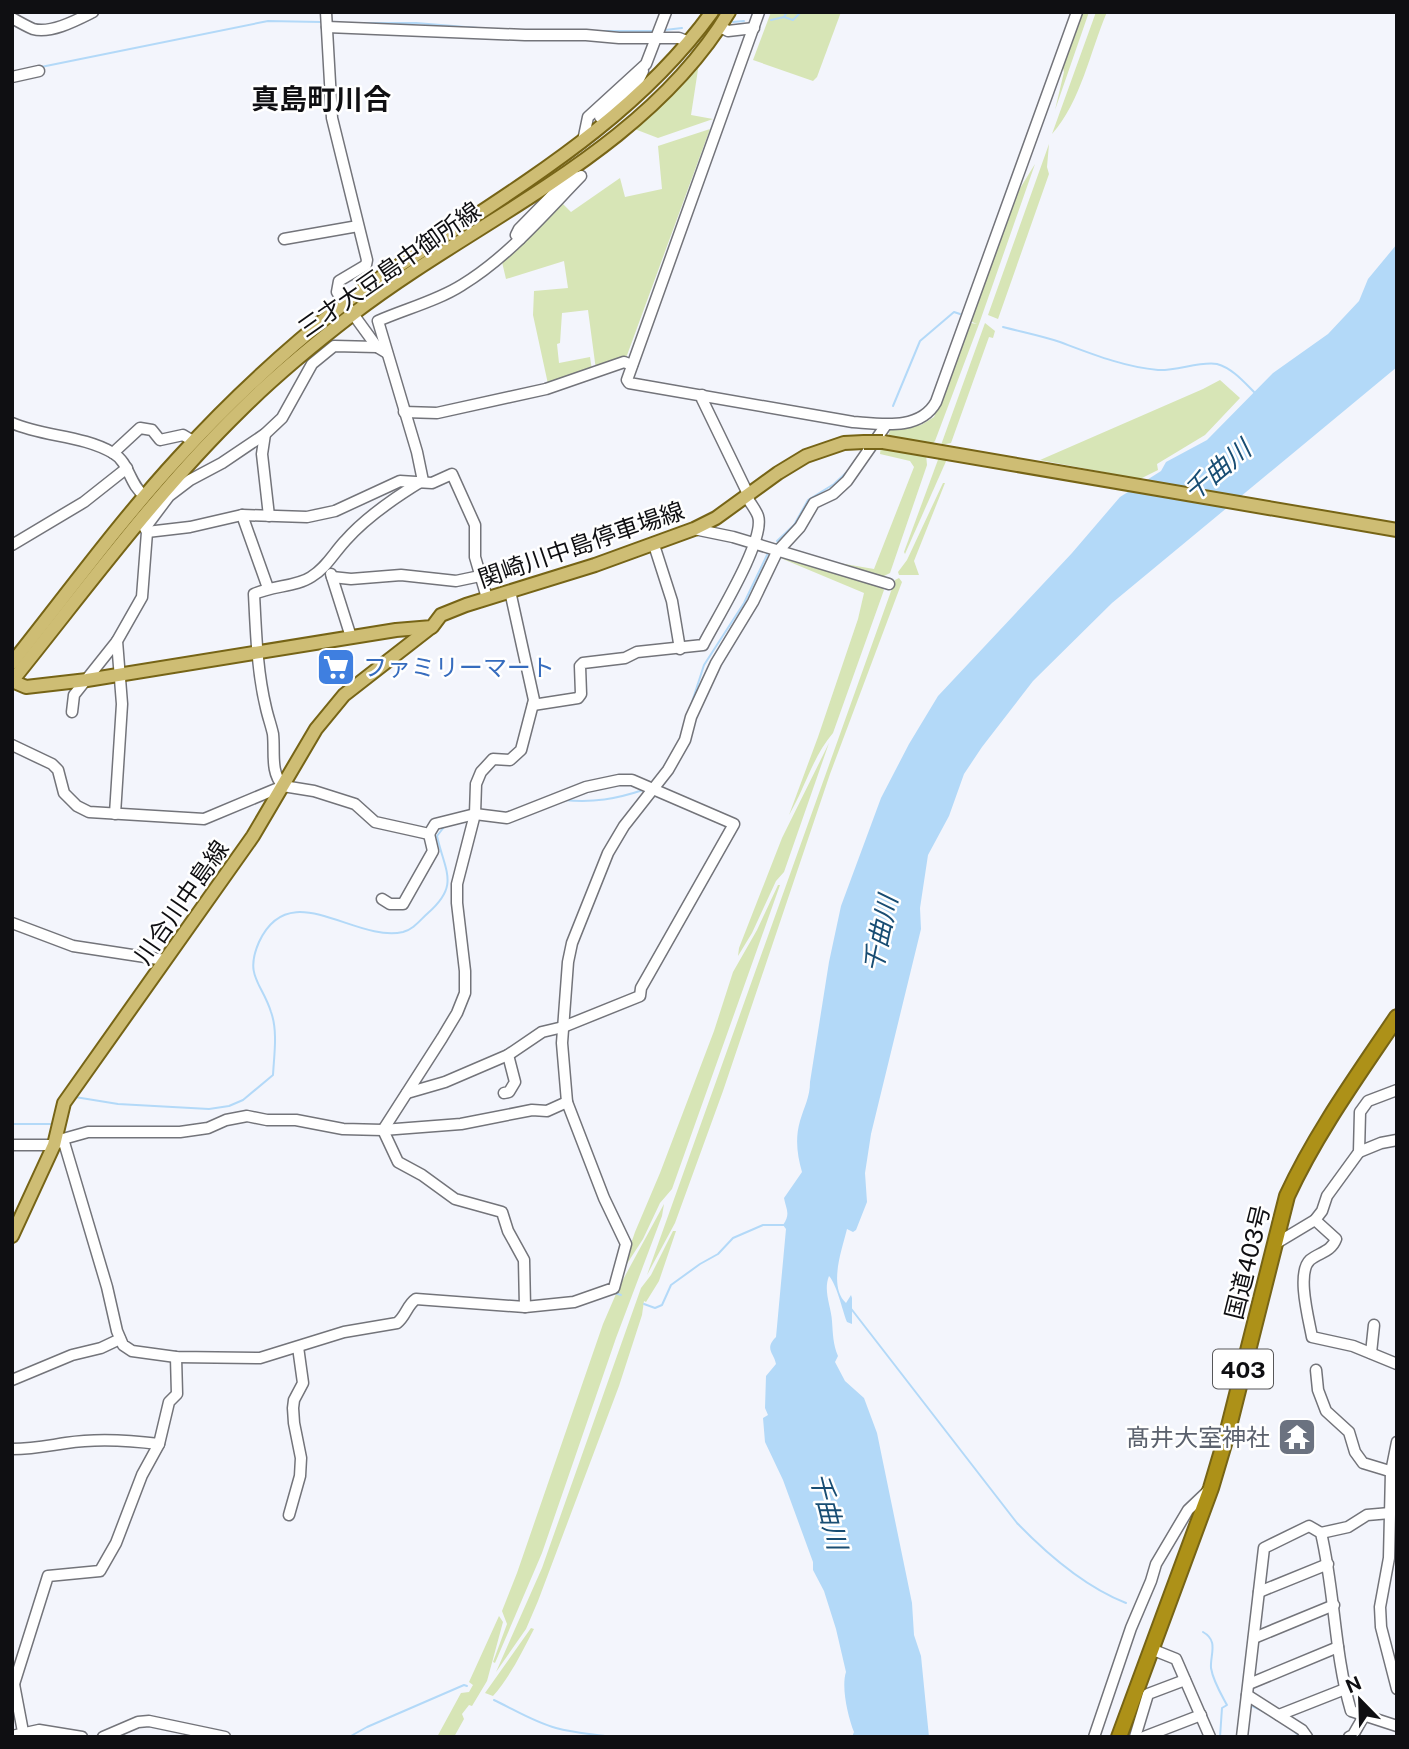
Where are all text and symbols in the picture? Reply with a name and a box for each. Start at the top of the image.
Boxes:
district label: 真島町川合 [251,82,391,115]
street label: 三才大豆島中御所線 [293,196,485,342]
water label: 千曲川 [1177,431,1259,507]
street label: 関崎川中島停車場線 [474,496,688,592]
supermarket icon: ファミリーマート [315,646,357,688]
place label: ファミリーマート [363,653,555,681]
street label: 川合川中島線 [128,835,234,969]
water label: 千曲川 [857,890,904,975]
street label: 国道403号 [1219,1202,1275,1322]
road number: 403 [1213,1350,1273,1388]
temple icon: 髙井大室神社 [1276,1416,1318,1458]
place label: 髙井大室神社 [1126,1423,1270,1451]
water label: 千曲川 [805,1469,854,1555]
north arrow [1325,1665,1395,1735]
text: N [1342,1671,1364,1697]

